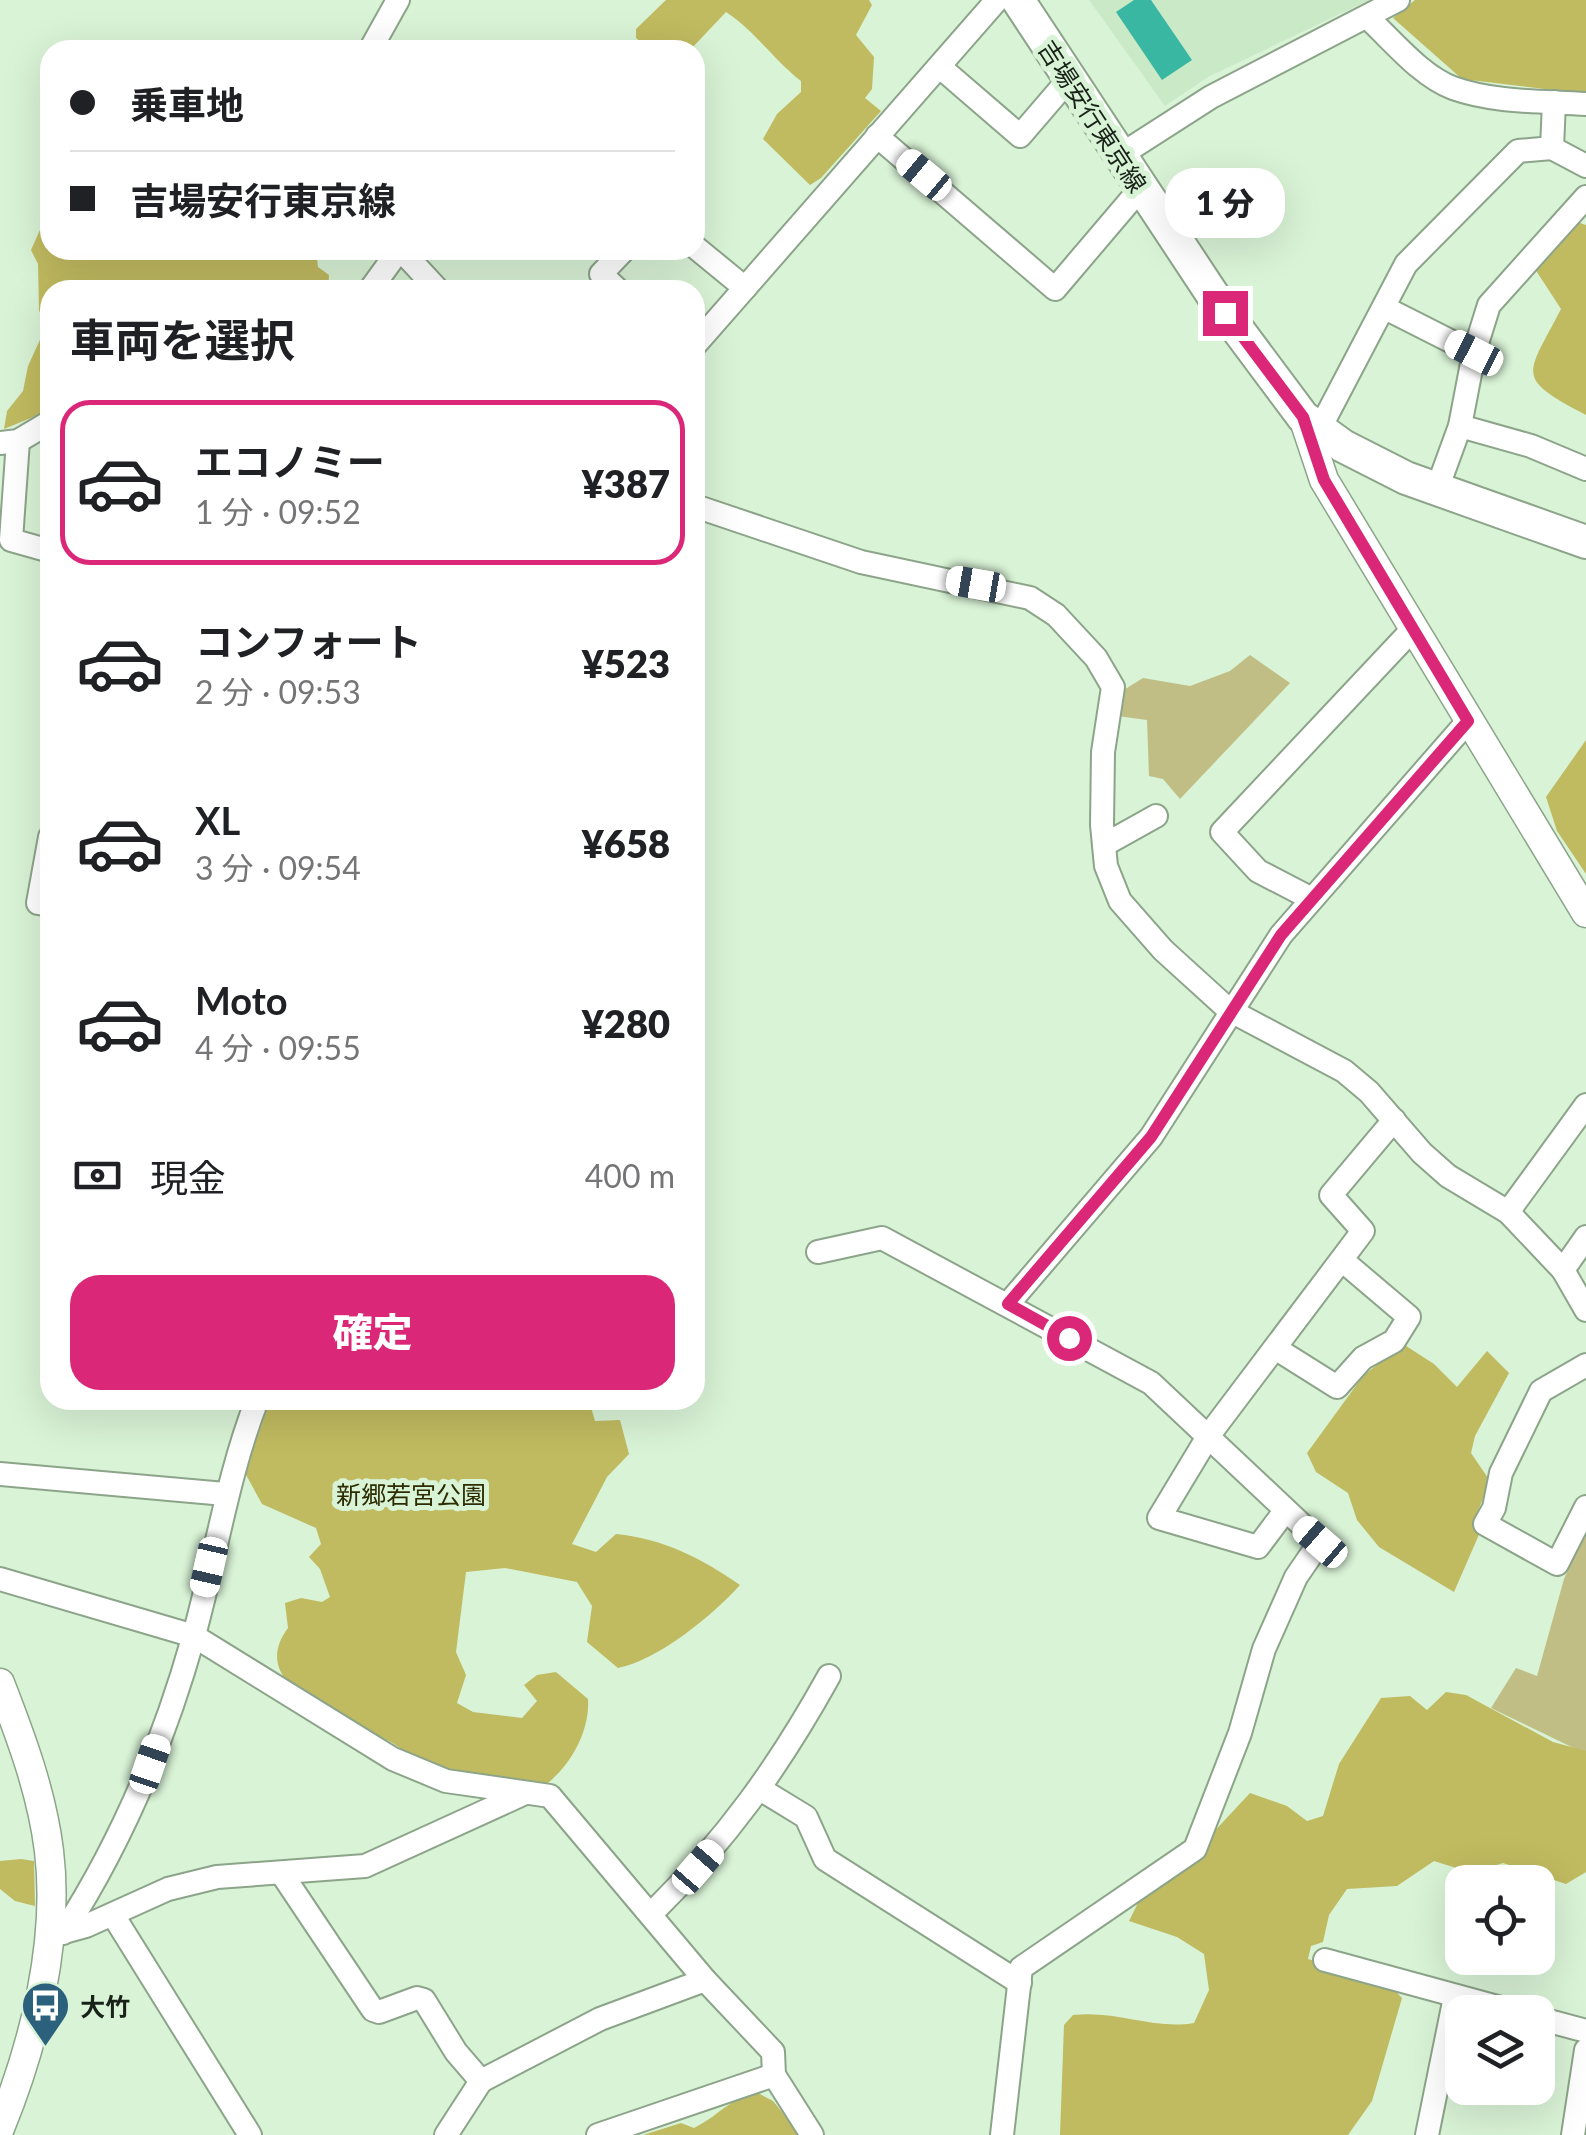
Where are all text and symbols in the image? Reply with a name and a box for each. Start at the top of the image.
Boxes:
street label: 吉場安行東京線 [1033,34,1153,198]
text: 乗車地 [130,81,244,127]
car [891,144,957,206]
callout: 1 分 [1165,168,1285,238]
text: 吉場安行東京線 [130,177,396,223]
text: 1 分 [1196,183,1254,222]
route end [1203,291,1248,336]
text: 車両を選択 [70,313,295,367]
car [1440,326,1508,380]
icon: car [75,438,165,528]
text: エコノミー [195,438,385,484]
text: ¥387 [582,460,670,506]
text: 1 分 · 09:52 [195,492,361,531]
car [944,564,1008,604]
icon: car [75,618,165,708]
text: コンフォート [195,618,422,664]
text: ¥523 [582,640,670,686]
text: 2 分 · 09:53 [195,672,361,711]
text: XL [195,797,240,843]
icon: car [75,798,165,888]
text: ¥658 [582,820,670,866]
text: 3 分 · 09:54 [195,848,361,887]
text: Moto [195,977,288,1023]
icon: car [75,978,165,1068]
text: ¥280 [582,1000,670,1046]
text: 4 分 · 09:55 [195,1028,361,1067]
icon: cash [70,1148,125,1203]
text: 現金 [150,1154,226,1200]
text: 400 m [585,1156,675,1195]
button: 確定 [70,1275,675,1390]
route start [1047,1316,1092,1361]
park label: 新郷若宮公園 [336,1479,486,1509]
car [1288,1511,1352,1573]
car [188,1534,230,1600]
car [126,1731,174,1797]
car [667,1835,729,1899]
map controls [1445,1865,1555,2105]
button: locate [1445,1865,1555,1975]
bus stop icon: 大竹 [19,1980,71,2048]
place label: 大竹 [80,1991,130,2021]
button: layers [1445,1995,1555,2105]

